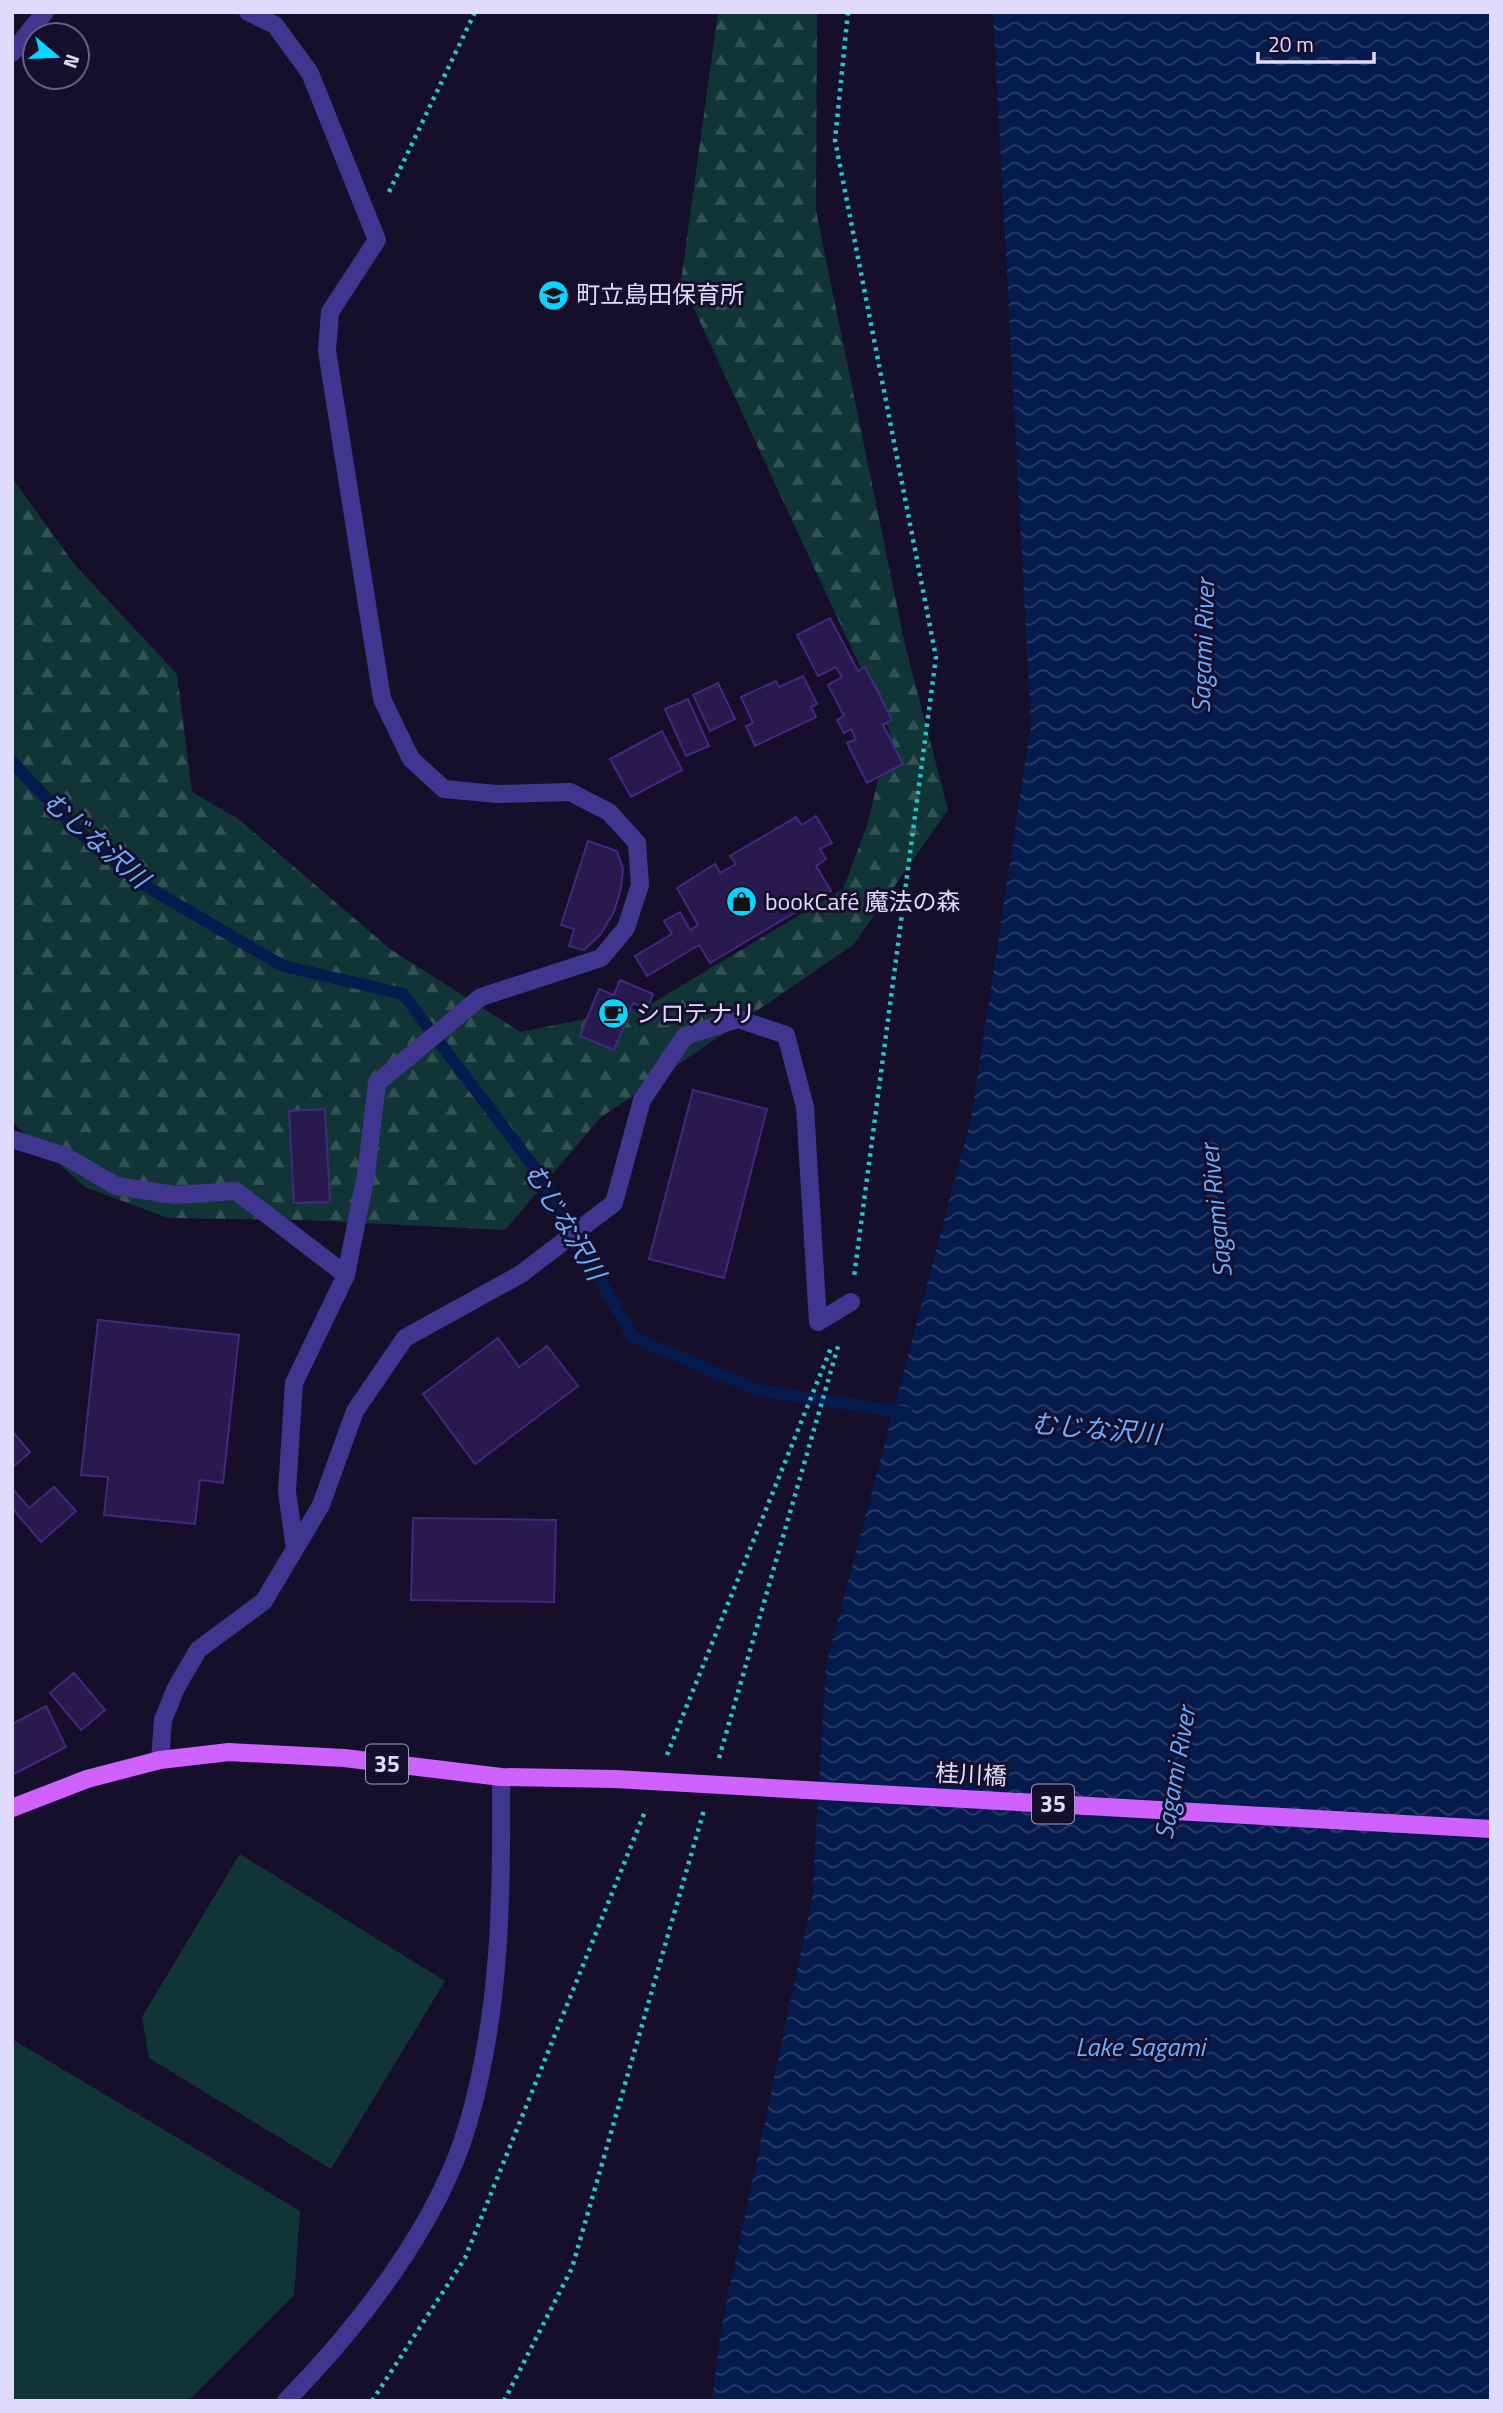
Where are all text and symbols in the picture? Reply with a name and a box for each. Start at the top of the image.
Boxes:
north arrow [21,21,91,91]
scale bar [1258,21,1374,65]
text: 20 m [1268,28,1314,60]
text: N [57,51,88,73]
place label: 町立島田保育所 [576,276,744,312]
school or university icon: 町立島田保育所 [536,278,570,312]
water label: Sagami River [1181,576,1224,714]
water label: むじな沢川 [34,782,160,899]
place label: bookCafé 魔法の森 [765,883,961,919]
shop icon: bookCafé 魔法の森 [725,885,759,919]
place label: シロテナリ [636,995,756,1031]
cafe icon: シロテナリ [596,997,630,1031]
water label: Sagami River [1189,1140,1242,1280]
water label: むじな沢川 [515,1156,617,1290]
water label: むじな沢川 [1030,1403,1165,1454]
water label: Sagami River [1144,1701,1206,1842]
road number: 35 [366,1744,408,1784]
street label: 桂川橋 [934,1754,1008,1794]
road number: 35 [1032,1784,1074,1824]
water label: Lake Sagami [1075,2027,1207,2066]

